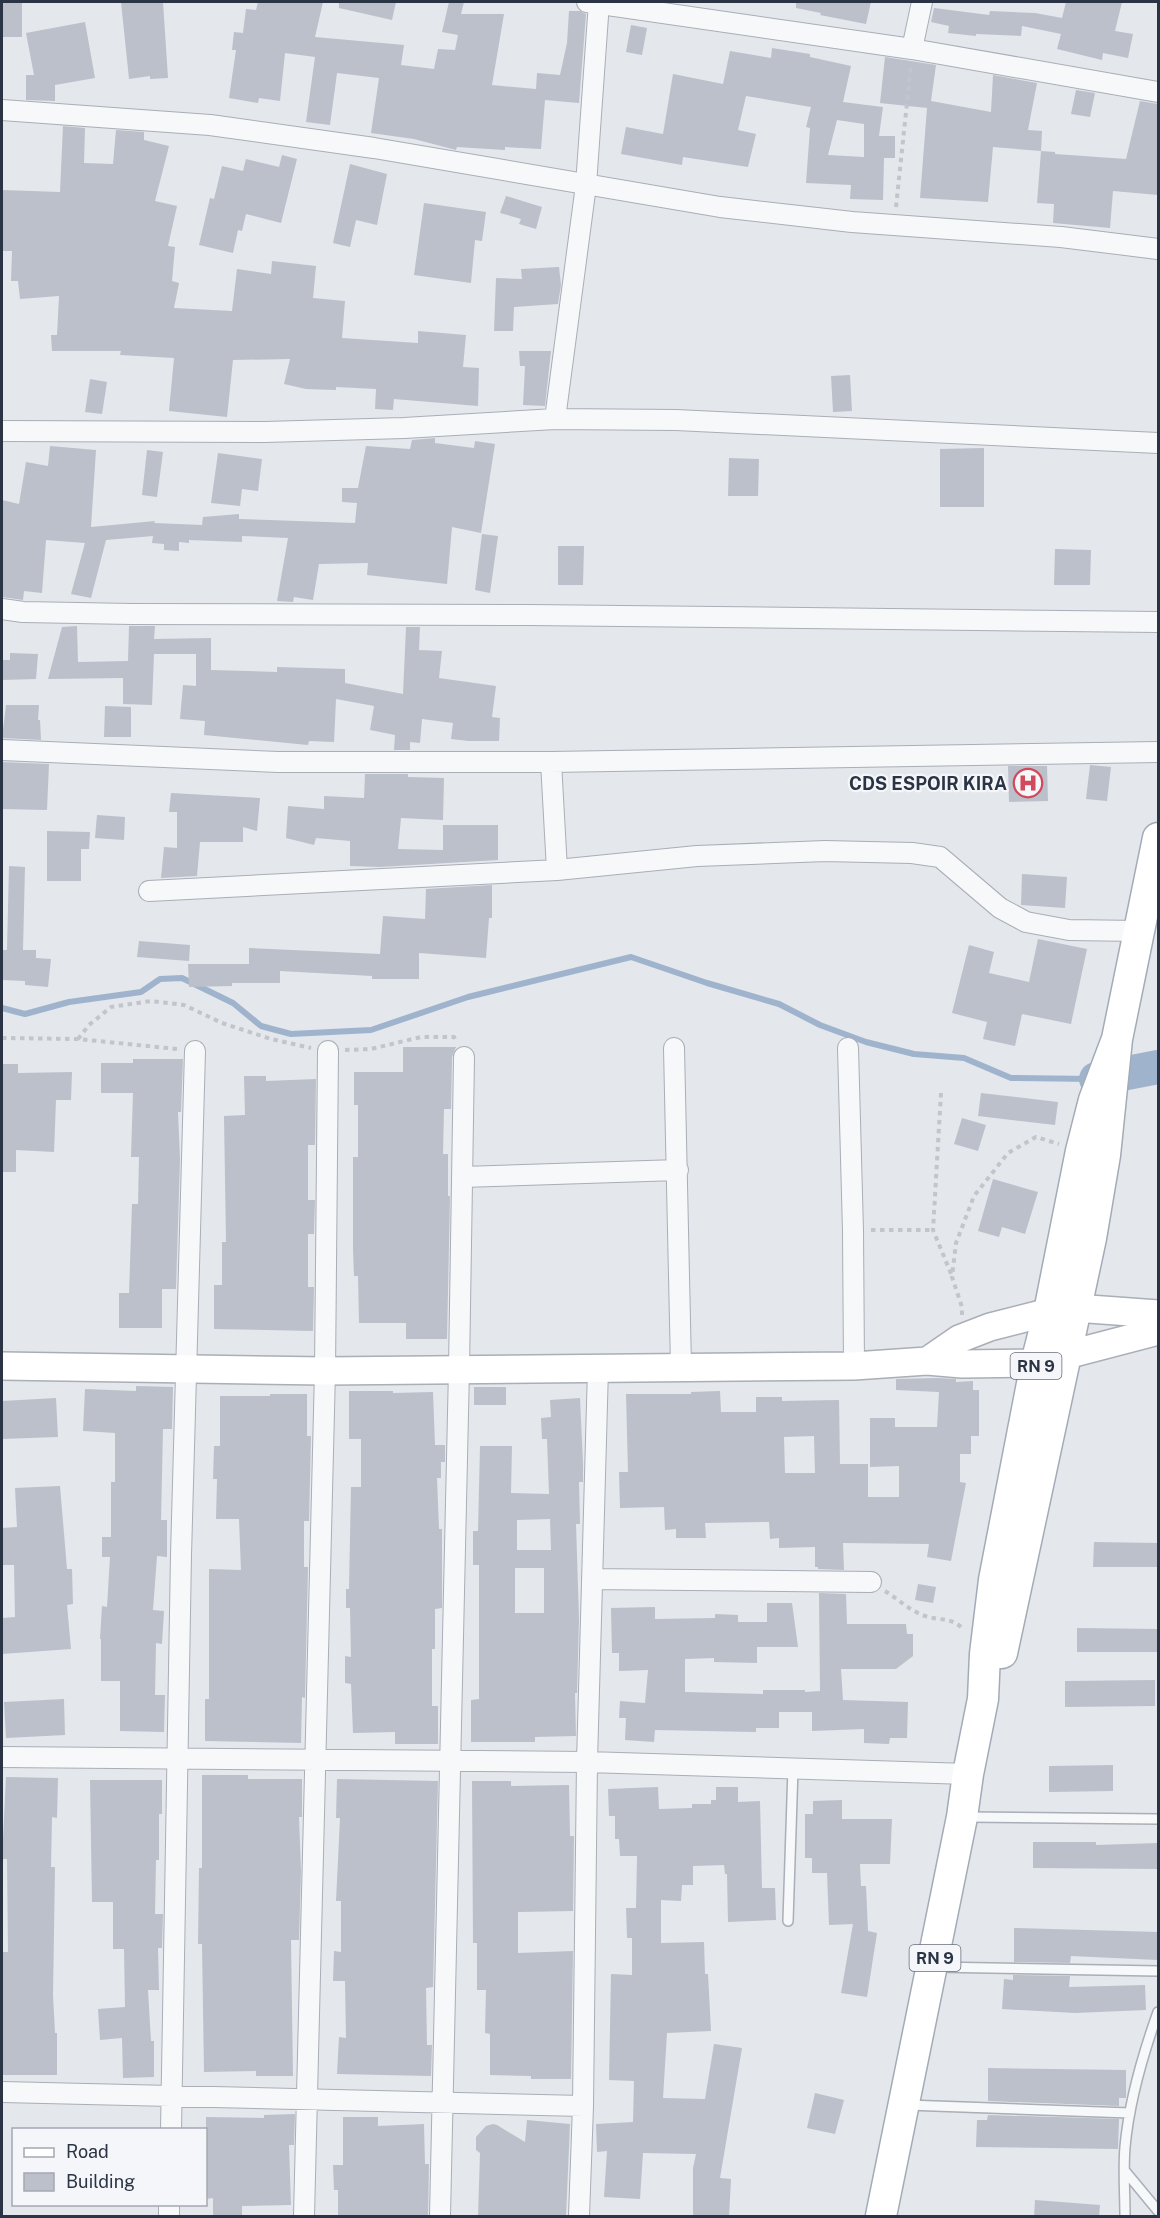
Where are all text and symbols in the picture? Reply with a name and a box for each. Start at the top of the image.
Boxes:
hospital icon: CDS ESPOIR KIRA [1012,767,1044,799]
place label: CDS ESPOIR KIRA [849,773,1007,794]
road number: RN 9 [1010,1353,1062,1379]
road number: RN 9 [910,1945,960,1971]
legend [12,2128,207,2206]
text: Road [66,2141,109,2162]
text: Building [66,2171,135,2192]

